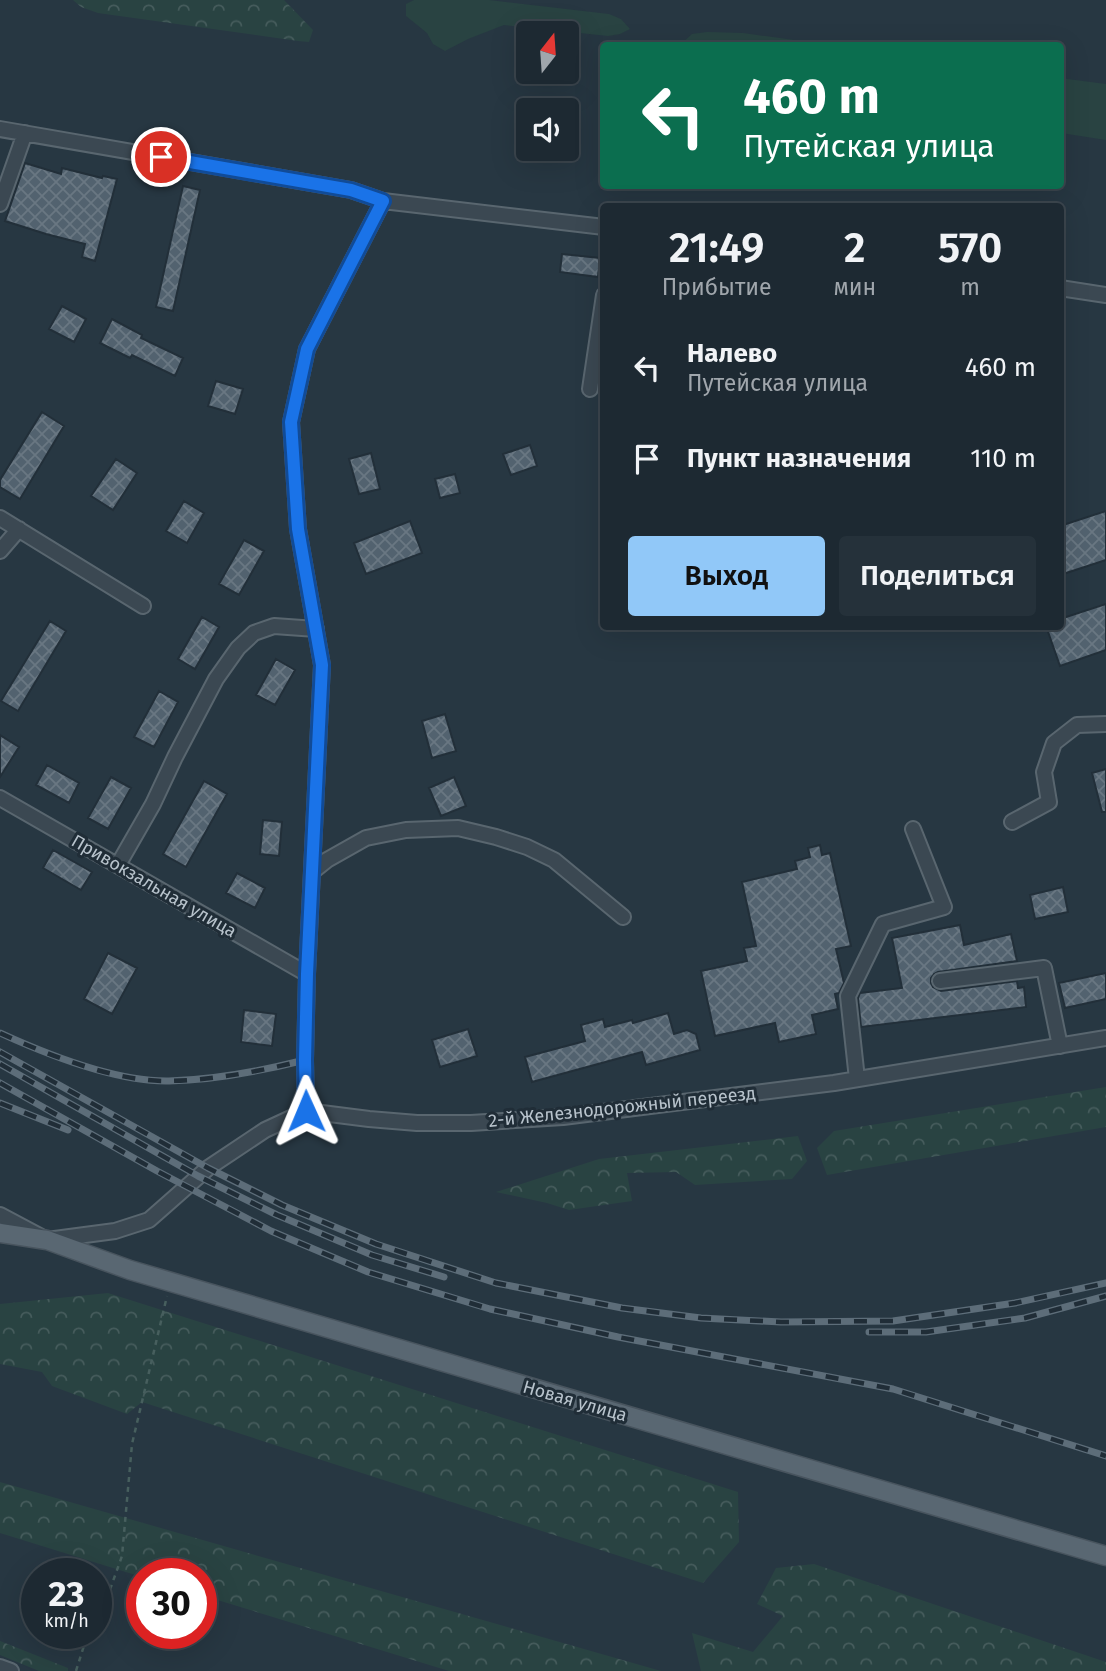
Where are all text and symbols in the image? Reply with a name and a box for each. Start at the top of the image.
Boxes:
north arrow [516,21,579,84]
map controls [516,21,579,161]
text: 460 m [743,67,880,126]
icon: left [628,70,719,161]
button: sound [516,98,579,161]
pin [131,127,191,187]
text: Путейская улица [743,127,995,165]
icon: arrive [142,138,180,176]
text: 21:49 [669,223,764,273]
text: 2 [844,223,866,273]
text: 570 [938,223,1002,273]
text: Прибытие [662,273,772,301]
text: мин [833,273,876,301]
text: m [960,273,980,301]
text: Налево [687,338,777,369]
icon: left [628,349,666,387]
text: 460 m [965,352,1036,383]
text: Путейская улица [687,369,868,397]
icon: arrive [628,440,666,478]
text: Пункт назначения [687,443,911,474]
text: 110 m [970,443,1036,474]
button: Выход [628,536,825,616]
button: Поделиться [839,536,1036,616]
street label: Привокзальная улица [67,830,241,942]
position arrow [269,1074,343,1148]
street label: 2-й Железнодорожный переезд [487,1082,757,1132]
street label: Новая улица [520,1376,630,1426]
speed limit sign: 30 [126,1558,217,1649]
text: 23 [48,1573,85,1615]
text: km/h [44,1610,89,1632]

